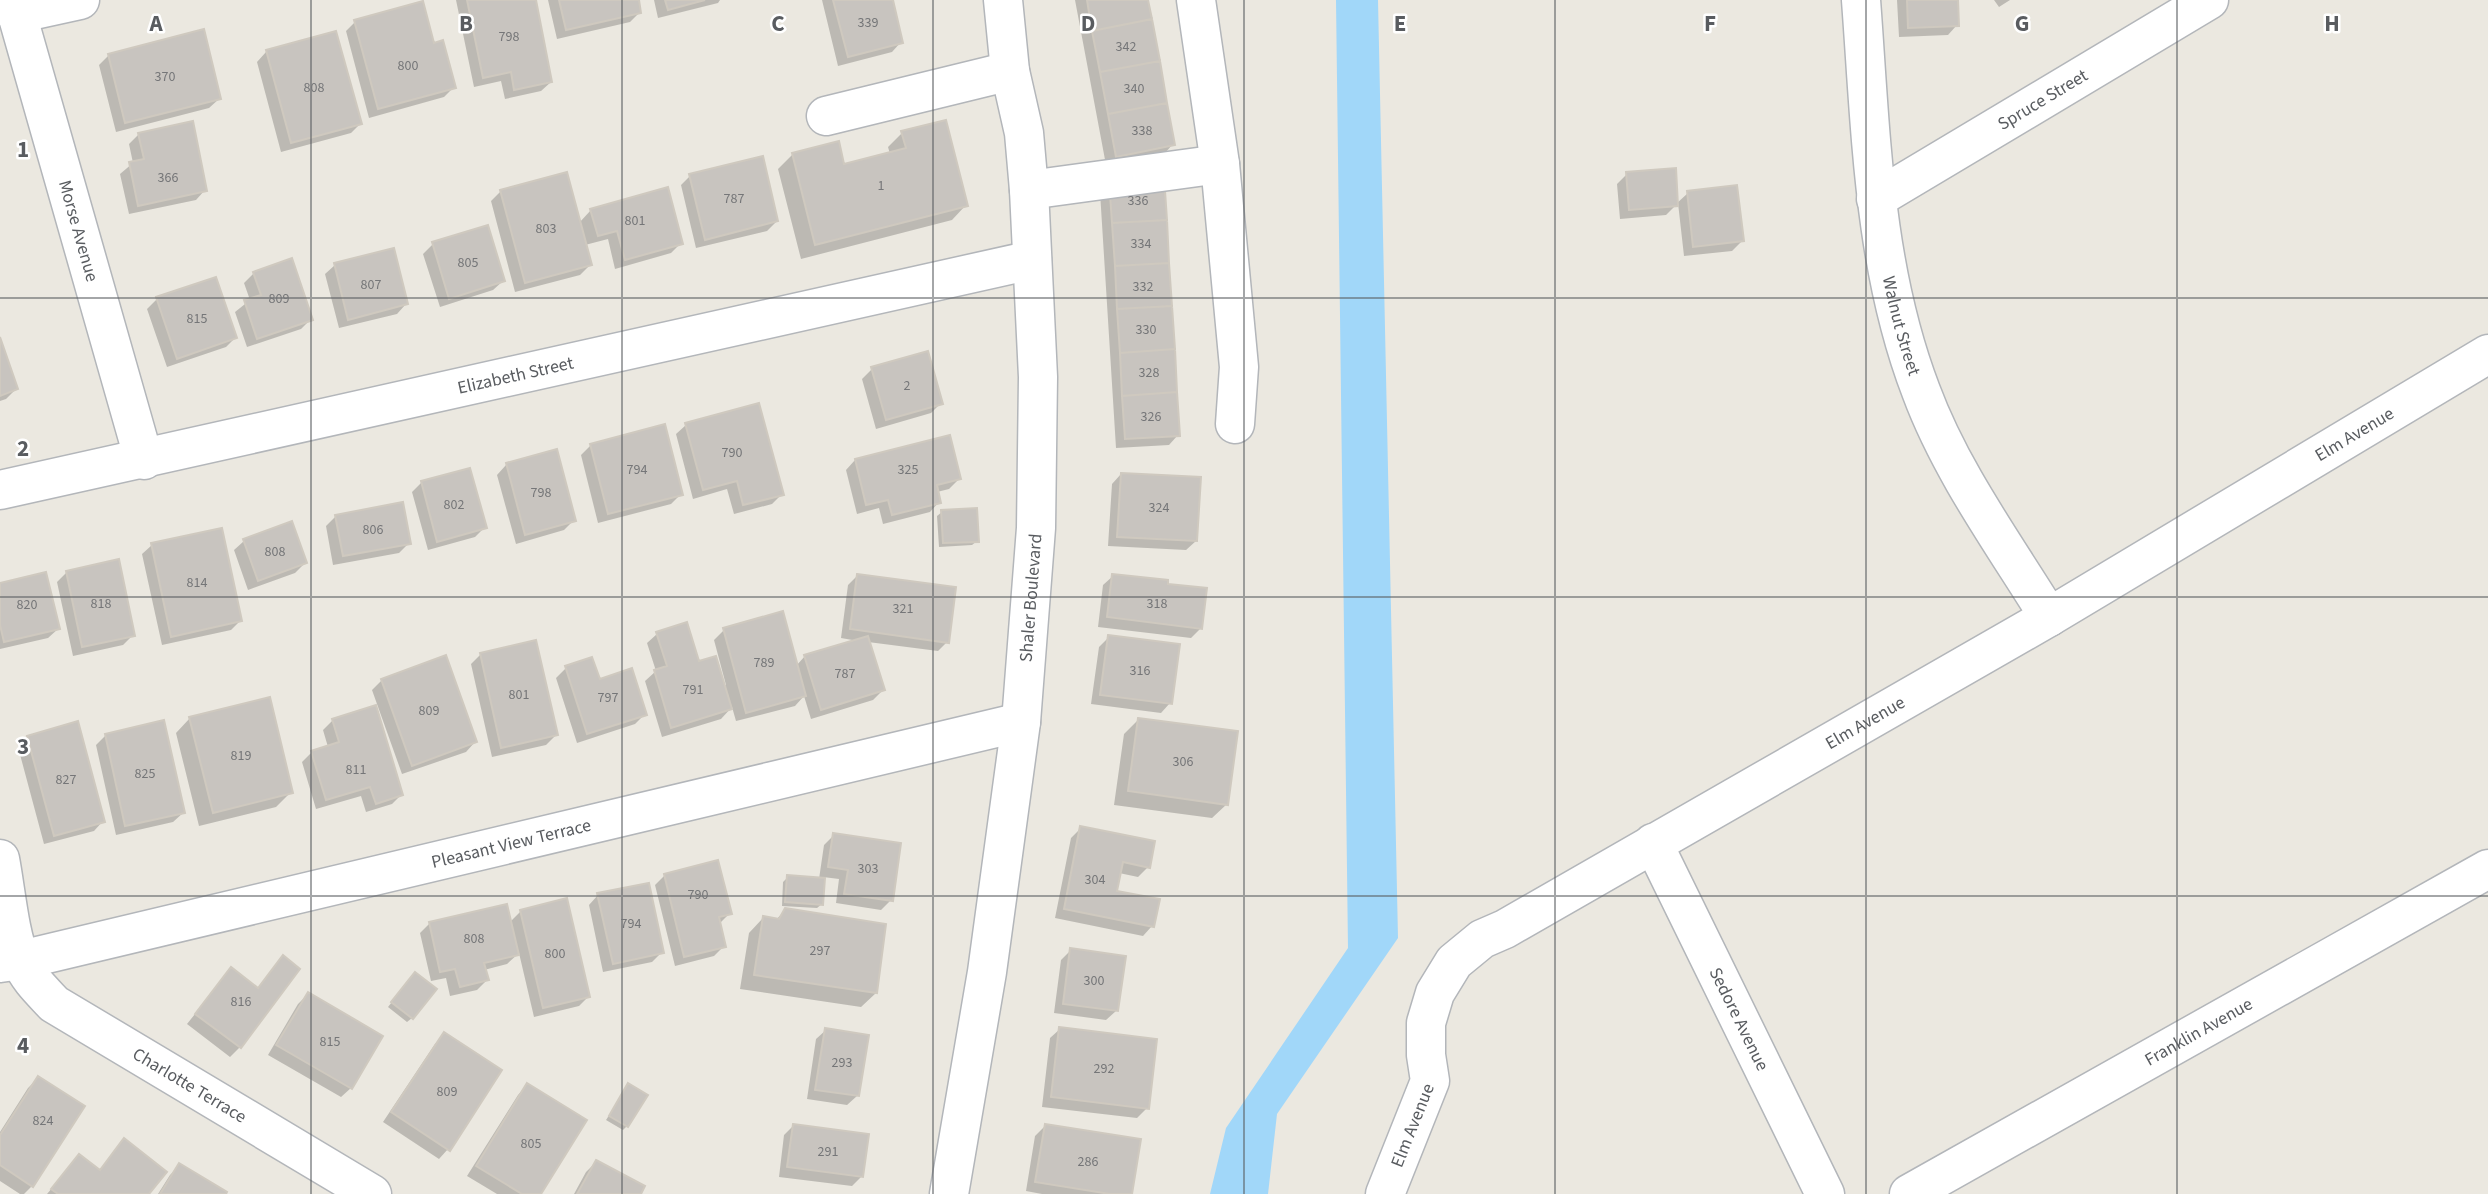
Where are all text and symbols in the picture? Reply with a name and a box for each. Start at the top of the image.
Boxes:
text: A [148,7,163,40]
text: B [459,7,473,40]
text: C [771,7,785,40]
text: D [1081,7,1095,40]
text: E [1394,7,1406,40]
text: F [1704,7,1716,40]
text: G [2015,7,2029,40]
text: H [2324,7,2340,40]
house number: 339 [858,13,878,33]
house number: 798 [499,27,519,47]
house number: 342 [1116,37,1136,57]
house number: 800 [398,56,418,76]
street label: Spruce Street [1993,63,2093,137]
house number: 370 [155,67,175,87]
house number: 808 [304,78,324,98]
house number: 340 [1124,79,1144,99]
house number: 338 [1132,121,1152,141]
text: 1 [17,133,29,166]
house number: 366 [158,168,178,188]
house number: 1 [878,176,885,196]
street label: Morse Avenue [52,177,105,285]
house number: 787 [724,189,744,209]
house number: 336 [1128,191,1148,211]
house number: 801 [625,211,645,231]
house number: 803 [536,219,556,239]
house number: 334 [1131,234,1151,254]
house number: 805 [458,253,478,273]
street label: Walnut Street [1876,274,1926,379]
house number: 807 [361,275,381,295]
house number: 332 [1133,277,1153,297]
house number: 809 [269,289,289,309]
house number: 815 [187,309,207,329]
house number: 330 [1136,320,1156,340]
street label: Elizabeth Street [455,351,576,401]
house number: 328 [1139,363,1159,383]
house number: 2 [904,376,911,396]
street label: Elm Avenue [2310,401,2399,468]
house number: 326 [1141,407,1161,427]
text: 2 [17,432,29,465]
house number: 790 [722,443,742,463]
house number: 794 [627,460,647,480]
house number: 325 [898,460,918,480]
house number: 798 [531,483,551,503]
house number: 802 [444,495,464,515]
house number: 324 [1149,498,1169,518]
house number: 806 [363,520,383,540]
street label: Shaler Boulevard [1014,533,1049,663]
house number: 808 [265,542,285,562]
house number: 814 [187,573,207,593]
house number: 818 [91,594,111,614]
house number: 318 [1147,594,1167,614]
house number: 820 [17,595,37,615]
house number: 321 [893,599,913,619]
house number: 789 [754,653,774,673]
house number: 316 [1130,661,1150,681]
house number: 787 [835,664,855,684]
house number: 791 [683,680,703,700]
house number: 801 [509,685,529,705]
house number: 797 [598,688,618,708]
street label: Elm Avenue [1821,690,1910,756]
house number: 809 [419,701,439,721]
text: 3 [17,730,29,763]
house number: 819 [231,746,251,766]
house number: 306 [1173,752,1193,772]
house number: 811 [346,760,366,780]
house number: 825 [135,764,155,784]
house number: 827 [56,770,76,790]
street label: Pleasant View Terrace [429,813,594,875]
house number: 303 [858,859,878,879]
house number: 304 [1085,870,1105,890]
house number: 790 [688,885,708,905]
house number: 794 [621,914,641,934]
house number: 808 [464,929,484,949]
house number: 297 [810,941,830,961]
house number: 800 [545,944,565,964]
street label: Sedore Avenue [1703,963,1775,1075]
house number: 300 [1084,971,1104,991]
house number: 816 [231,992,251,1012]
street label: Franklin Avenue [2140,992,2257,1072]
text: 4 [17,1029,29,1062]
house number: 815 [320,1032,340,1052]
street label: Charlotte Terrace [128,1042,251,1129]
house number: 293 [832,1053,852,1073]
house number: 292 [1094,1059,1114,1079]
street label: Elm Avenue [1385,1080,1441,1171]
house number: 809 [437,1082,457,1102]
house number: 824 [33,1111,53,1131]
house number: 805 [521,1134,541,1154]
house number: 291 [818,1142,838,1162]
house number: 286 [1078,1152,1098,1172]

